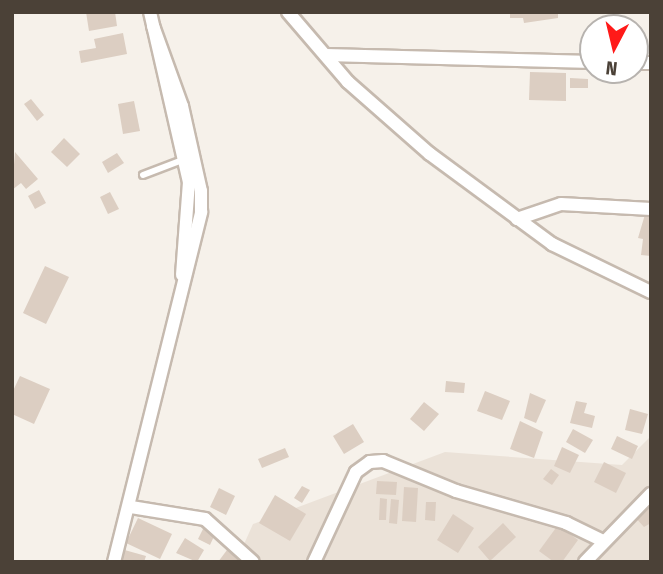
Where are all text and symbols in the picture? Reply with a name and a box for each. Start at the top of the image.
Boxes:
north arrow [579,14,649,84]
text: N [605,56,619,80]

